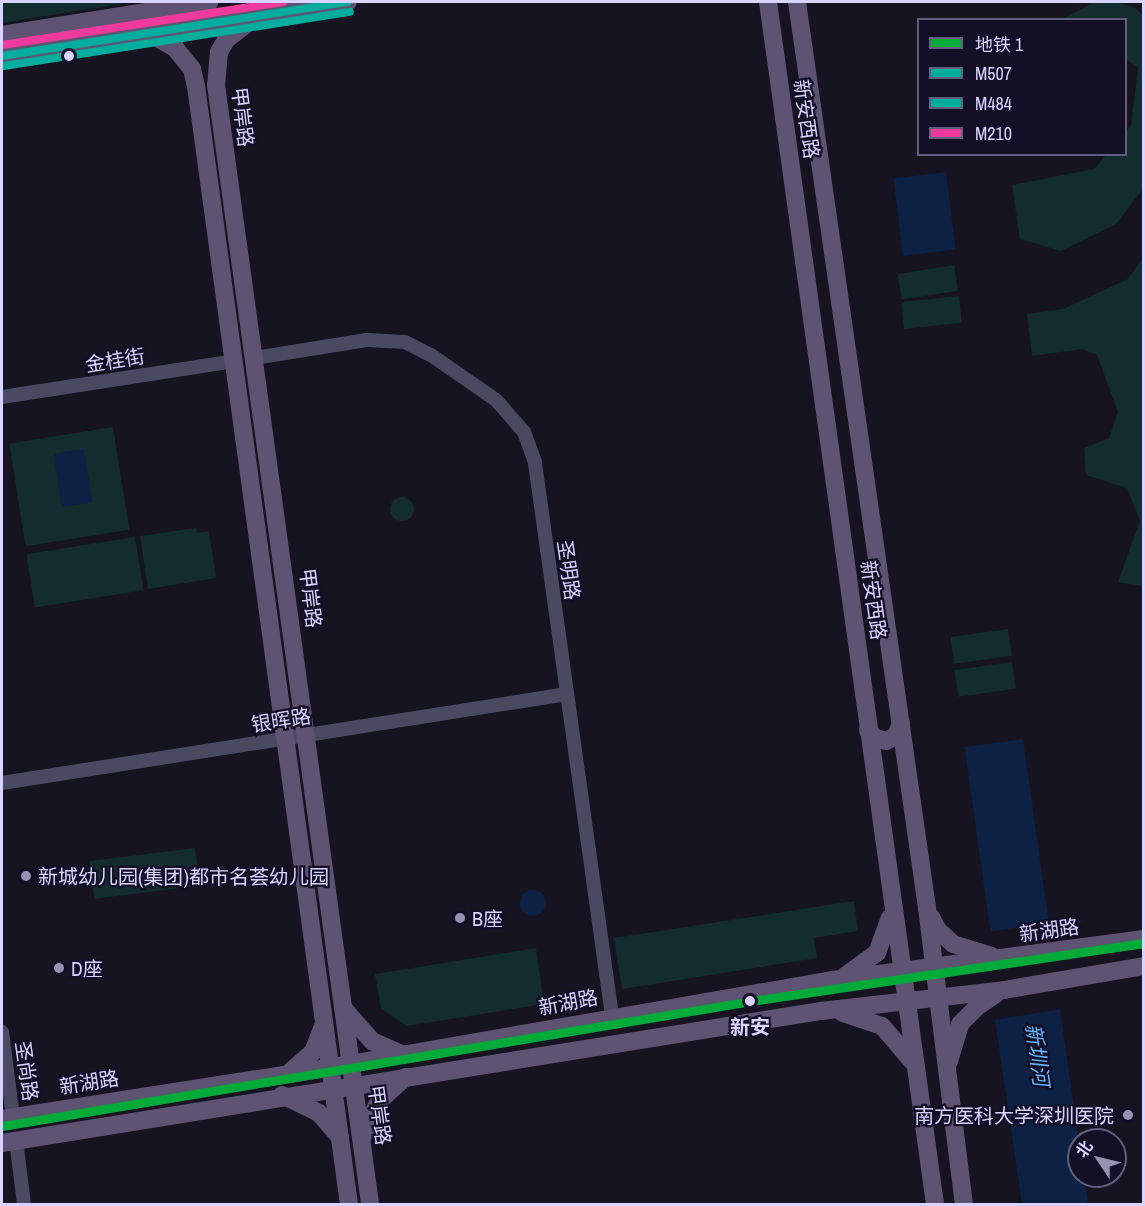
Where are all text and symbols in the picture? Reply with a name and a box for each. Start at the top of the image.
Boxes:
legend [917,18,1127,156]
text: 地铁 1 [975,32,1023,57]
unlabelled marker [63,50,75,62]
text: M507 [975,61,1012,86]
street label: 新安西路 [790,78,824,160]
street label: 甲岸路 [227,86,259,148]
text: M484 [975,91,1012,116]
text: M210 [975,121,1012,146]
street label: 金桂街 [83,343,147,377]
street label: 圣明路 [553,539,585,601]
street label: 新安西路 [857,559,891,641]
street label: 甲岸路 [295,567,327,629]
street label: 银晖路 [249,703,313,737]
place label: 新城幼儿园(集团)都市名荟幼儿园 [38,864,329,888]
marker: 新城幼儿园(集团)都市名荟幼儿园 [19,869,33,883]
place label: B座 [472,906,503,930]
marker: B座 [453,911,467,925]
street label: 新湖路 [1018,914,1080,946]
place label: D座 [71,956,103,980]
marker: D座 [52,961,66,975]
street label: 新湖路 [536,984,600,1020]
marker: 新安 [740,991,760,1011]
place label: 新安 [730,1014,770,1038]
water label: 新圳河 [1020,1022,1054,1088]
street label: 圣尚路 [11,1040,43,1102]
street label: 新湖路 [57,1065,121,1099]
street label: 甲岸路 [364,1084,396,1146]
place label: 南方医科大学深圳医院 [914,1103,1114,1127]
marker: 南方医科大学深圳医院 [1119,1106,1137,1124]
north arrow [1067,1128,1127,1188]
text: 北 [1070,1136,1097,1162]

